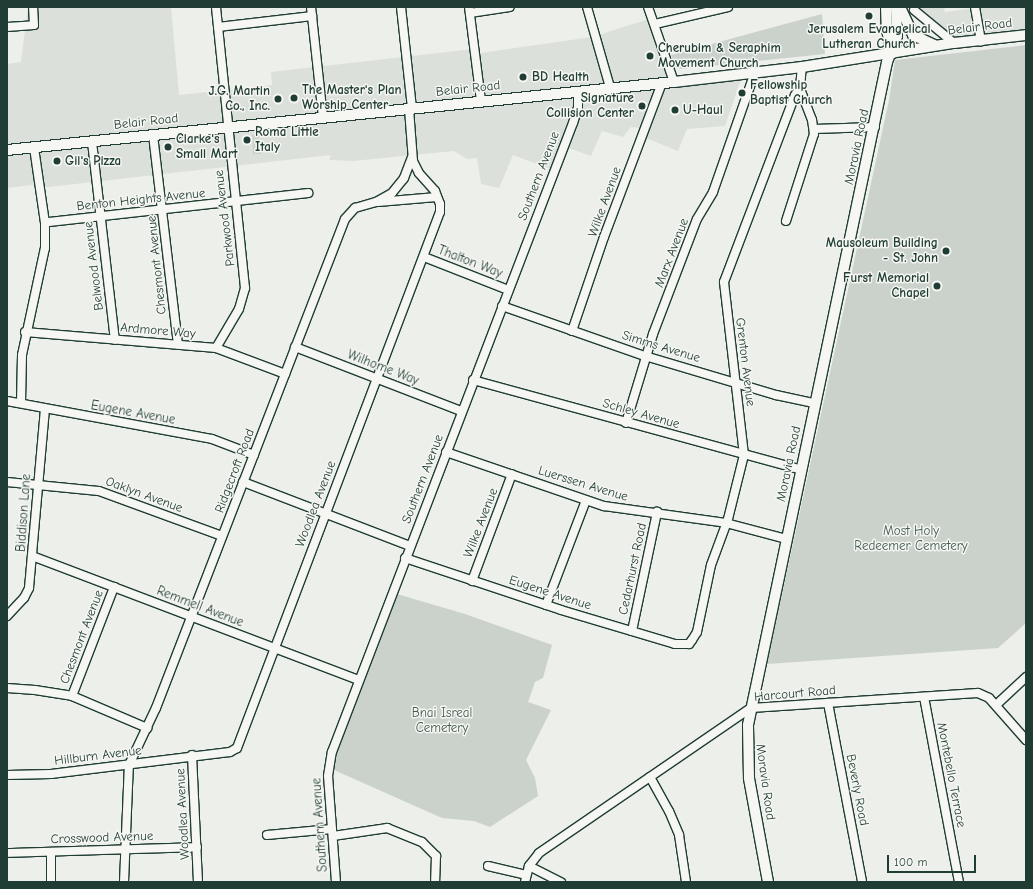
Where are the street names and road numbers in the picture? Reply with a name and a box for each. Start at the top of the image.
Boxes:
street label: Belair Road [947,15,1013,39]
street label: Belair Road [435,78,501,100]
street label: Moravia Road [841,108,873,186]
street label: Belair Road [113,111,179,133]
street label: Southern Avenue [515,129,563,223]
street label: Wilke Avenue [585,165,625,239]
street label: Parkwood Avenue [211,169,239,267]
street label: Benton Heights Avenue [76,185,206,215]
street label: Chesmont Avenue [144,215,170,315]
street label: Marx Avenue [652,216,692,290]
street label: Belwood Avenue [81,221,107,311]
street label: Thalton Way [435,243,505,281]
street label: Grenton Avenue [732,317,758,407]
street label: Ardmore Way [120,320,196,342]
street label: Simms Avenue [620,328,702,366]
street label: Wilhome Way [345,347,421,389]
street label: Schley Avenue [601,396,681,432]
street label: Eugene Avenue [90,398,176,428]
street label: Moravia Road [773,425,805,503]
street label: Ridgecroft Road [212,427,258,515]
street label: Southern Avenue [399,432,447,526]
street label: Woodlea Avenue [292,459,340,549]
street label: Luerssen Avenue [536,463,630,505]
street label: Biddison Lane [13,473,35,553]
street label: Oaklyn Avenue [103,474,185,516]
street label: Wilke Avenue [461,486,501,560]
street label: Cedarhurst Road [616,522,650,616]
street label: Eugene Avenue [507,572,593,614]
street label: Remmell Avenue [154,583,246,631]
street label: Chesmont Avenue [57,588,107,686]
street label: Harcourt Road [754,683,836,705]
street label: Montebello Terrace [933,721,969,829]
street label: Hillburn Avenue [53,743,143,769]
street label: Moravia Road [752,743,778,821]
street label: Beverly Road [842,753,872,827]
street label: Woodlea Avenue [173,768,193,860]
street label: Southern Avenue [309,777,331,873]
street label: Crosswood Avenue [50,828,154,848]

